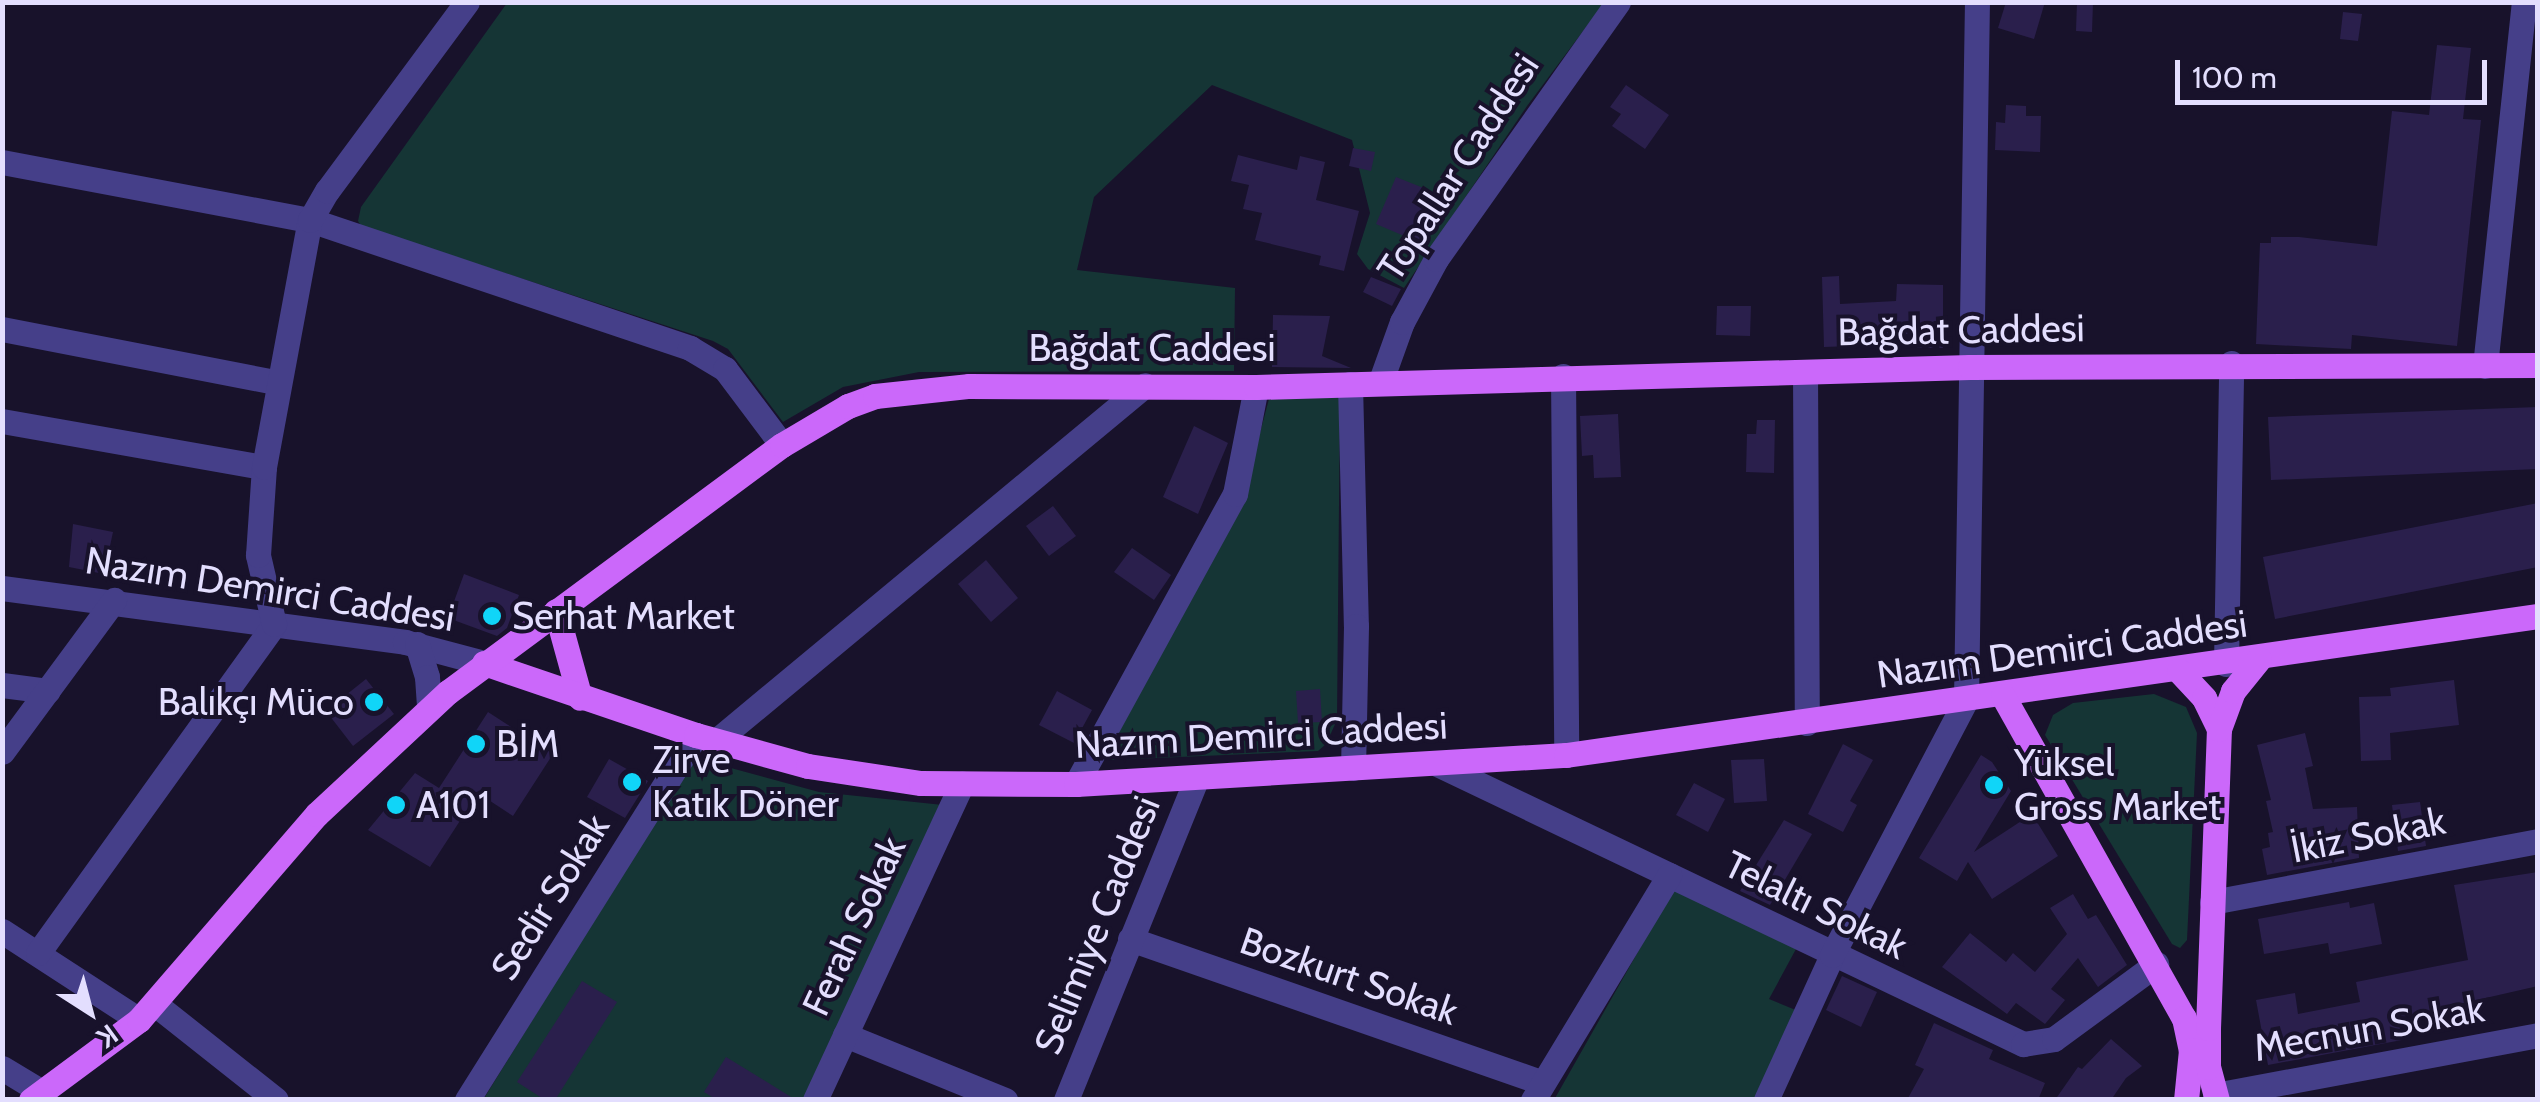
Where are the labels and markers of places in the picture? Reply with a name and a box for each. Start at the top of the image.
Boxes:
place label: Serhat Market [512,593,735,639]
marker: Serhat Market [481,605,503,627]
place label: Balıkçı Müco [158,679,354,725]
marker: Balıkçı Müco [363,691,385,713]
place label: BİM [496,721,559,767]
marker: BİM [465,733,487,755]
place label: Zirve Katık Döner [652,737,839,826]
place label: Yüksel Gross Market [2014,740,2221,829]
marker: Zirve Katık Döner [621,771,643,793]
marker: Yüksel Gross Market [1983,774,2005,796]
place label: A101 [416,782,490,828]
marker: A101 [385,794,407,816]

